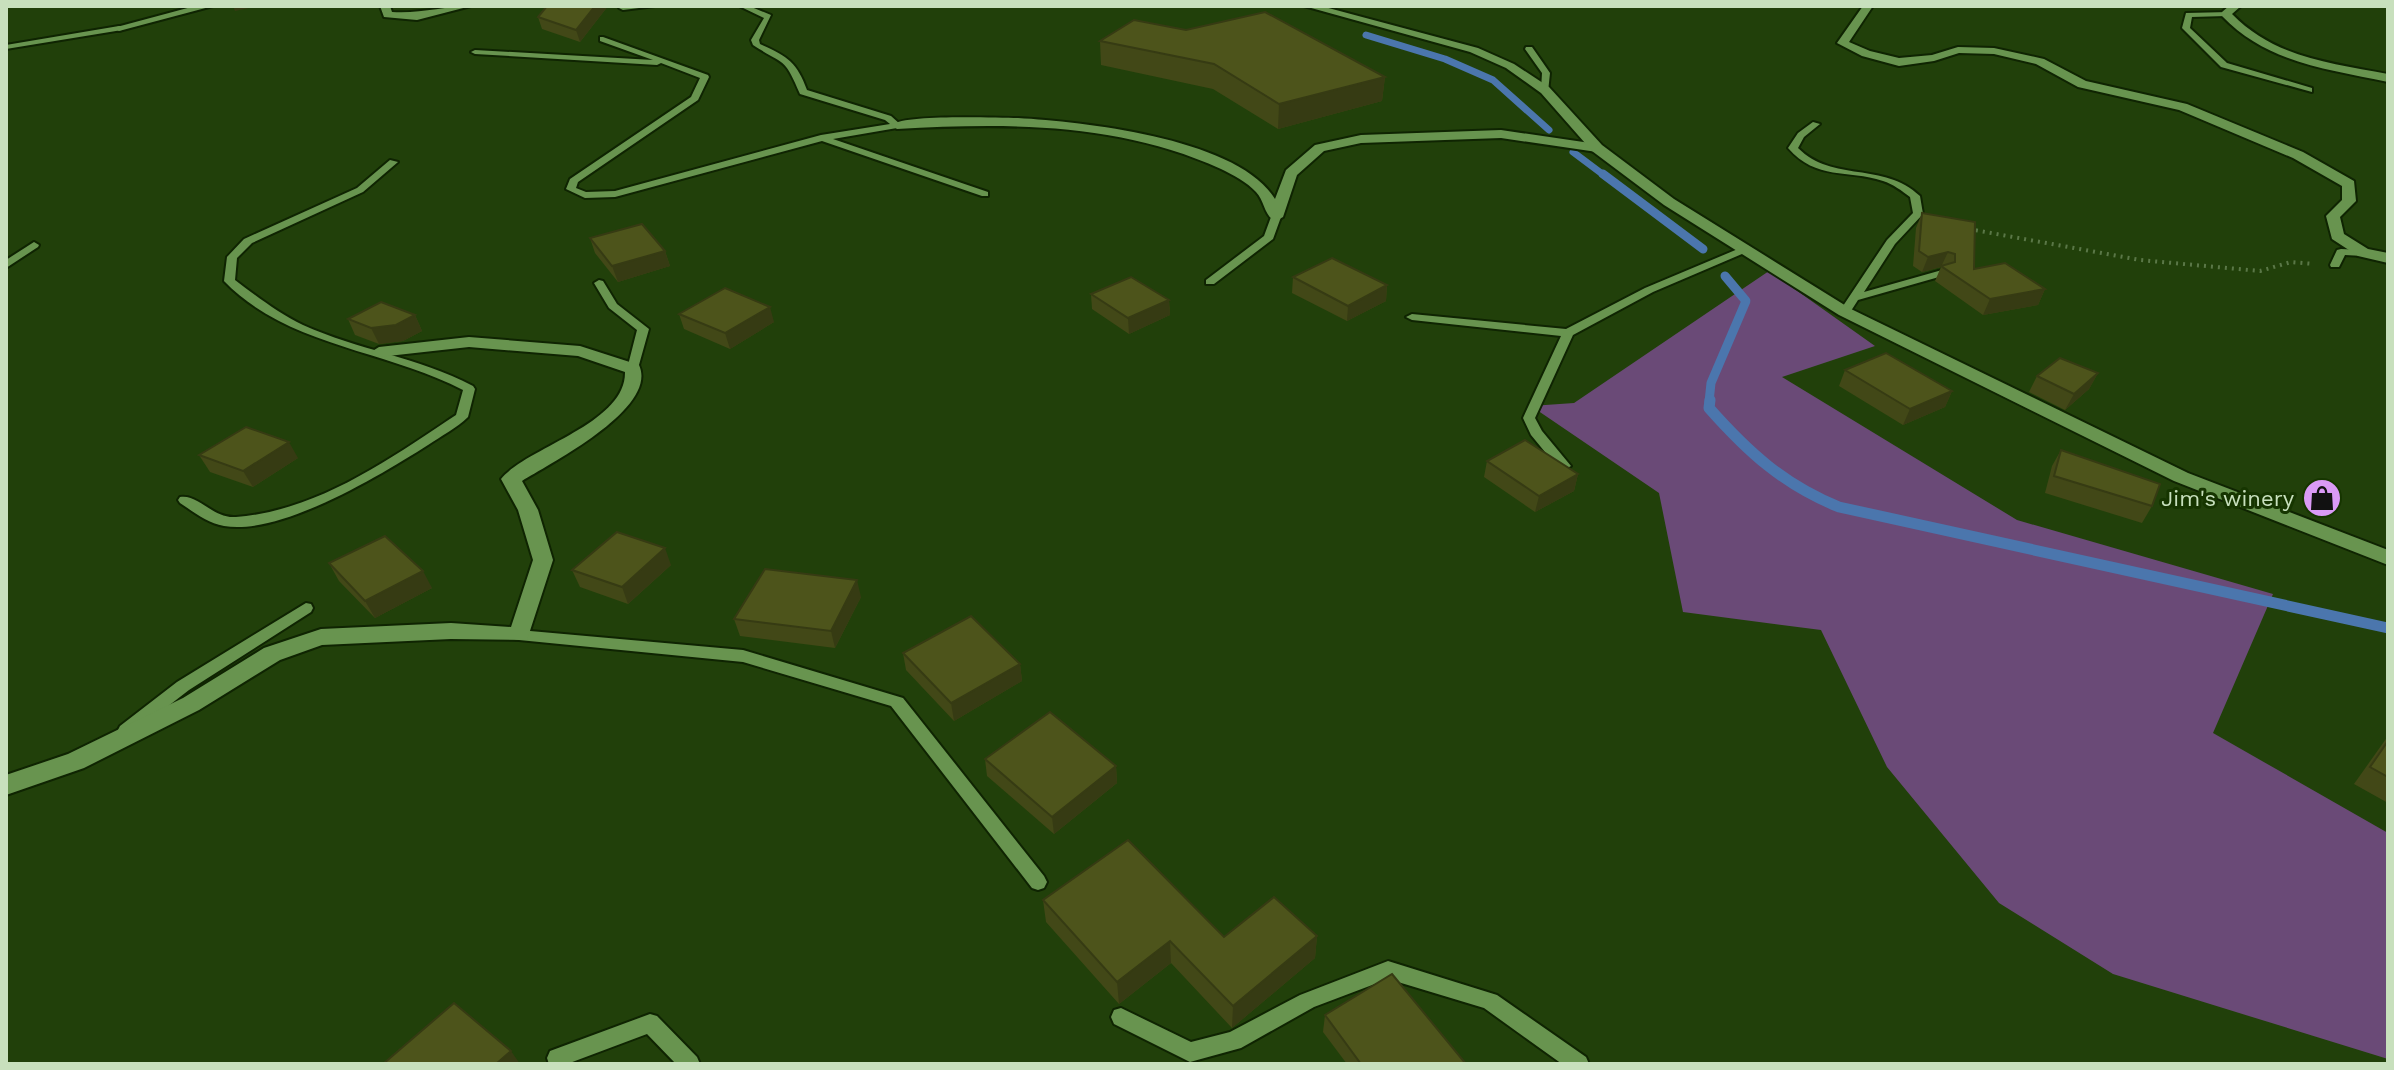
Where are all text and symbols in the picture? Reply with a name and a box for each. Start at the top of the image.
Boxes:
shop icon: Jim's winery [2301,477,2343,519]
place label: Jim's winery [2161,486,2295,511]

